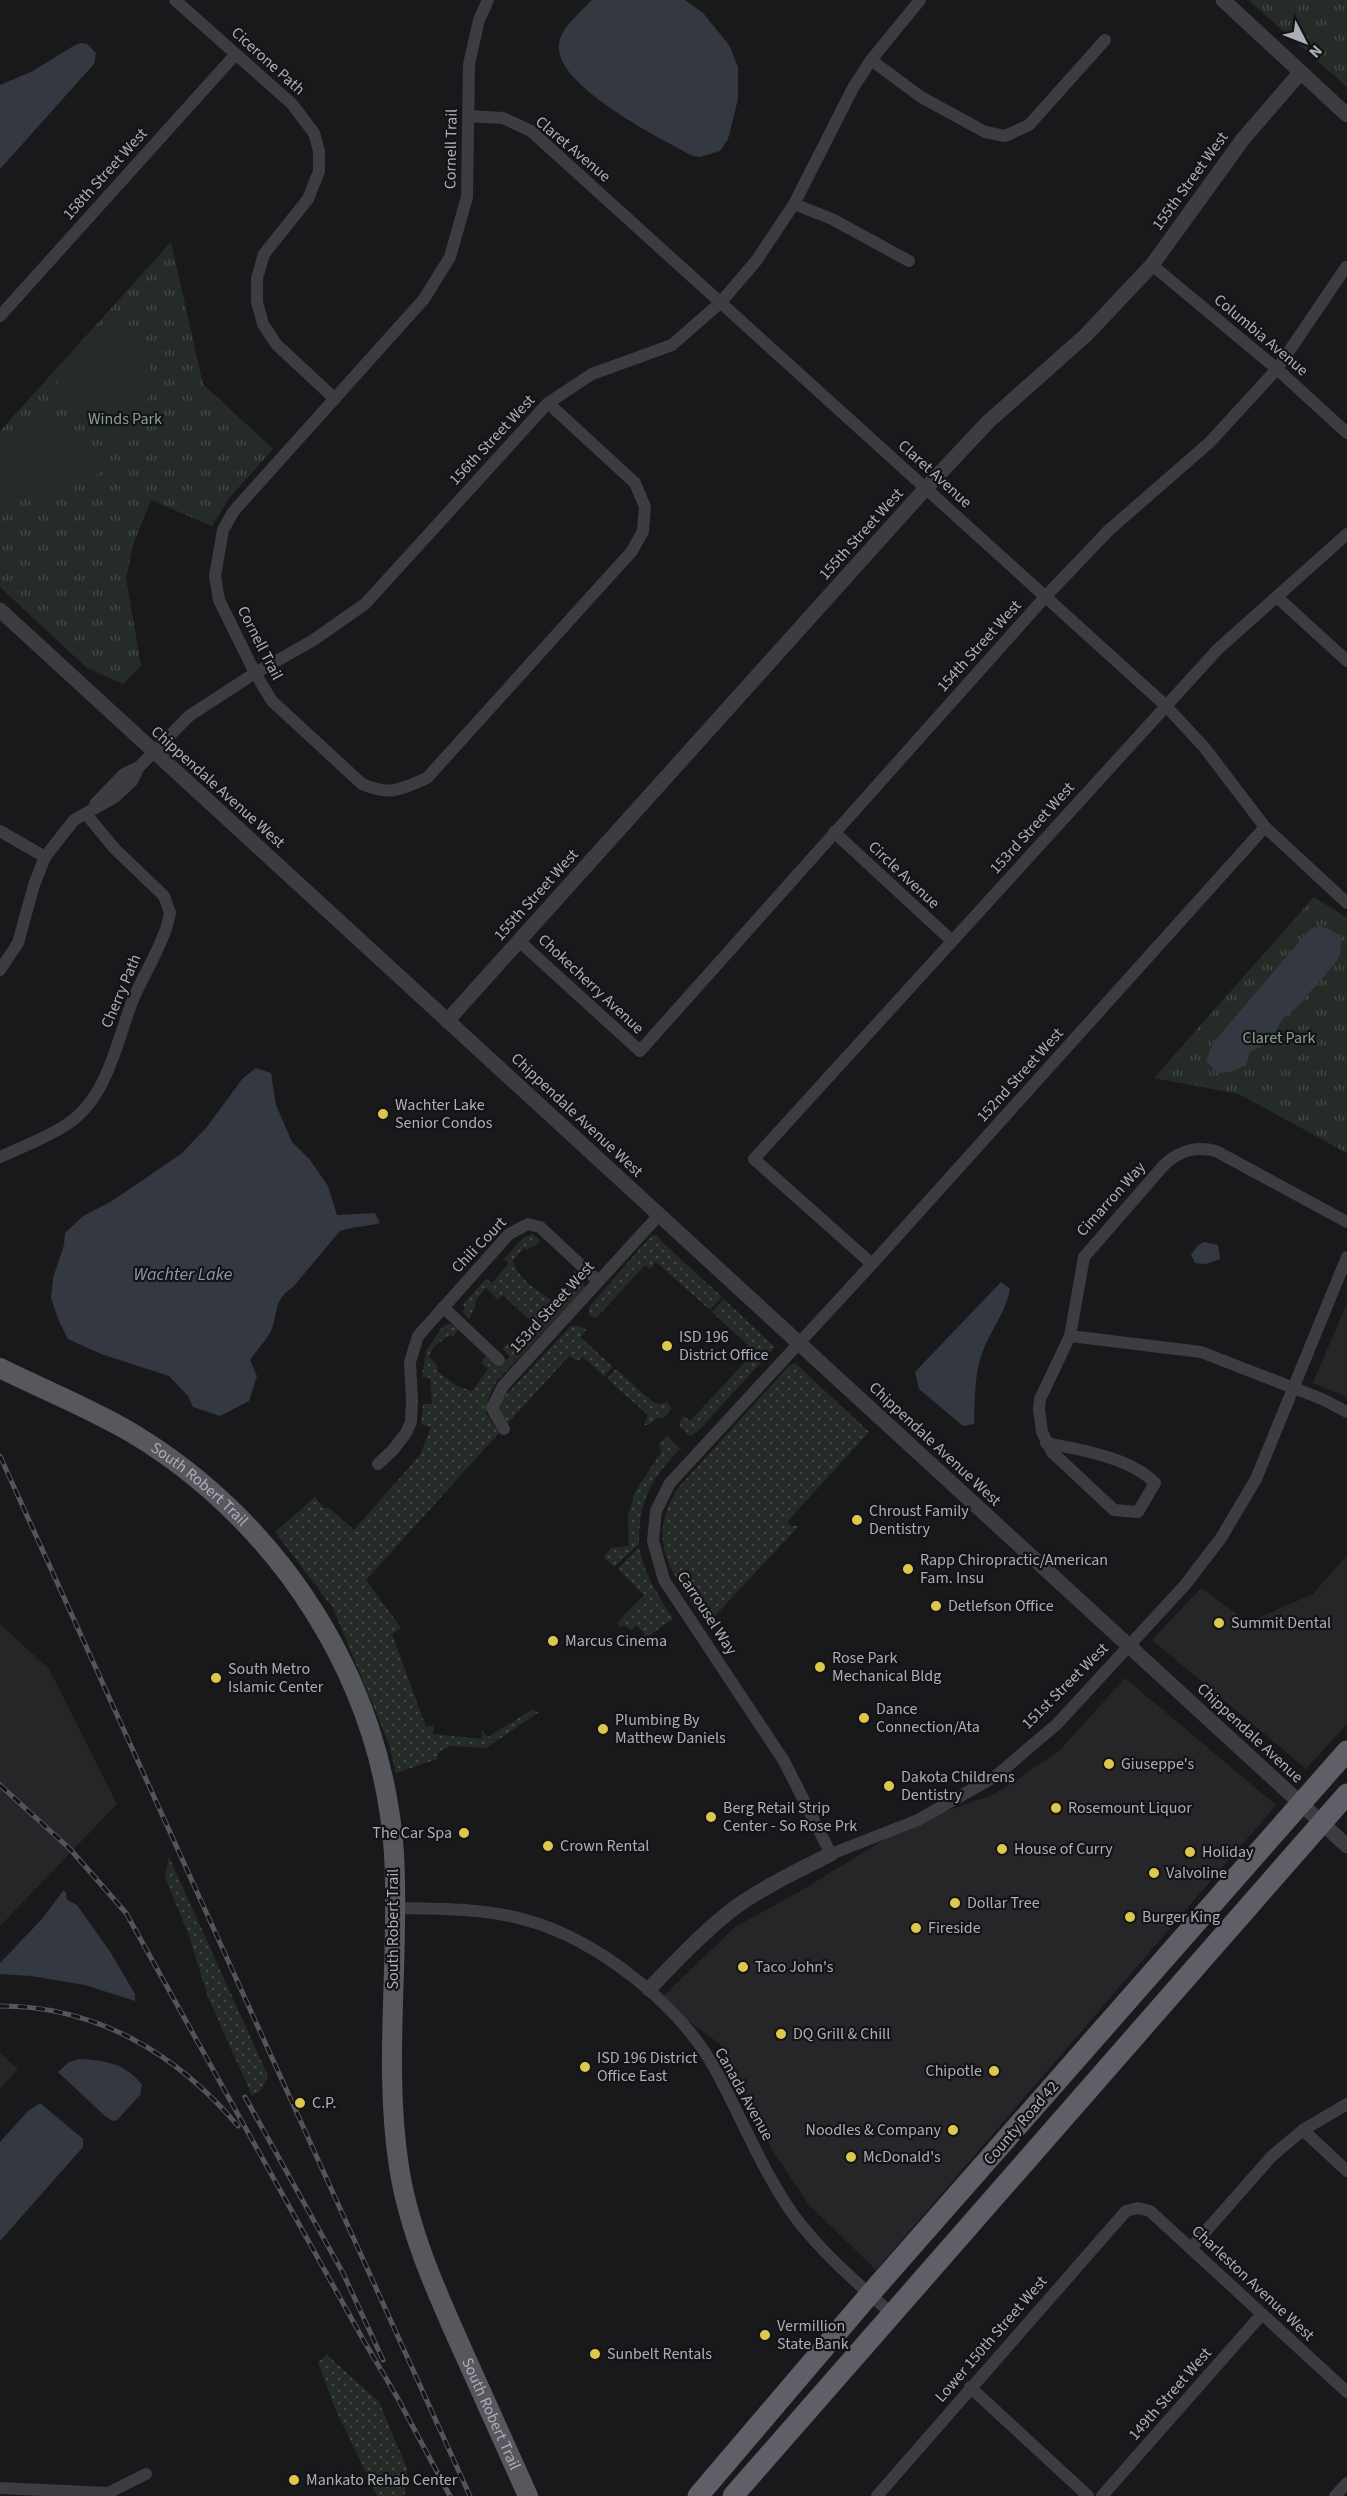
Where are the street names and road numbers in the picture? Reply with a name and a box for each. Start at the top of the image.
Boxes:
street label: Cicerone Path [226,22,310,100]
street label: Cornell Trail [439,109,463,189]
street label: Claret Avenue [531,111,615,187]
street label: 158th Street West [58,123,153,225]
street label: 155th Street West [1147,127,1234,235]
street label: Columbia Avenue [1209,289,1313,381]
street label: 156th Street West [444,389,540,490]
street label: Claret Avenue [893,435,977,513]
street label: 155th Street West [814,483,909,585]
street label: 154th Street West [932,595,1027,697]
street label: Cornell Trail [232,602,288,684]
street label: Chippendale Avenue West [146,721,290,854]
street label: 153rd Street West [985,777,1080,879]
street label: Circle Avenue [863,836,945,914]
street label: 155th Street West [489,844,584,946]
street label: Chokecherry Avenue [533,929,649,1039]
street label: Cherry Path [96,951,146,1031]
street label: 152nd Street West [972,1023,1069,1127]
street label: Chippendale Avenue West [506,1048,648,1183]
street label: Cimarron Way [1071,1156,1151,1241]
street label: Chili Court [447,1212,512,1278]
street label: 153rd Street West [505,1256,600,1358]
street label: Chippendale Avenue West [864,1377,1006,1512]
street label: South Robert Trail [146,1437,253,1531]
street label: Carrousel Way [672,1567,742,1659]
street label: 151st Street West [1017,1637,1114,1734]
street label: Chippendale Avenue [1192,1678,1308,1788]
street label: South Robert Trail [382,1869,404,1989]
street label: Canada Avenue [709,2043,779,2145]
street label: County Road 42 [978,2076,1064,2170]
street label: Charleston Avenue West [1187,2220,1320,2346]
street label: Lower 150th Street West [930,2271,1053,2407]
street label: 149th Street West [1123,2342,1217,2445]
street label: South Robert Trail [456,2354,526,2474]

